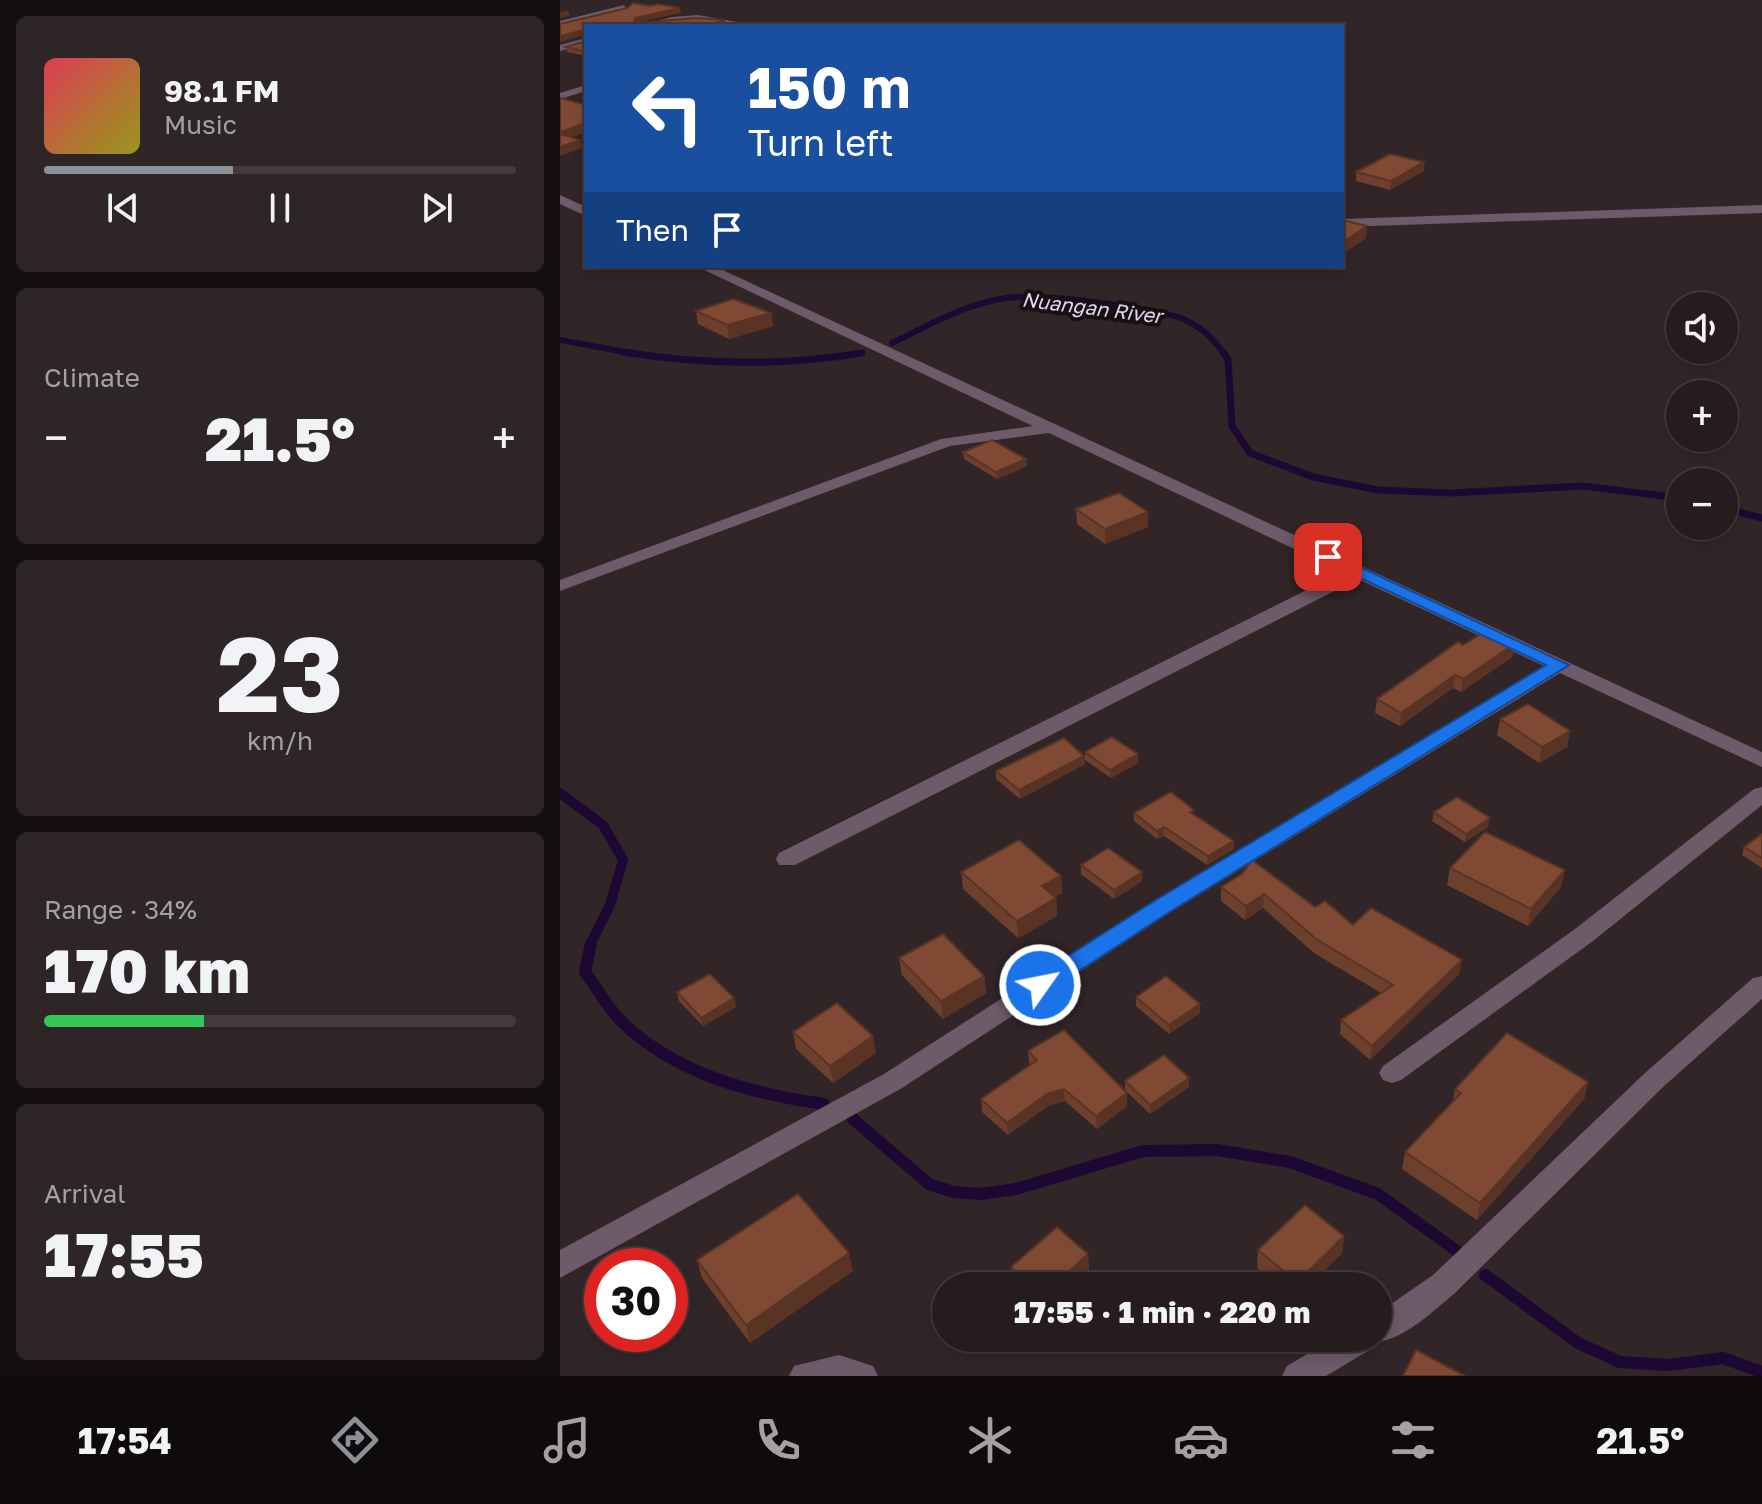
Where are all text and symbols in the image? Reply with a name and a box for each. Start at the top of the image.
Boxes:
text: 150 m [748,53,910,120]
icon: left [616,56,720,160]
text: 98.1 FM [164,73,279,109]
text: Music [164,109,237,140]
text: Turn left [748,121,894,164]
icon: previous [101,186,145,230]
icon: pause [258,186,302,230]
icon: next [415,186,459,230]
icon: arrive [705,208,749,252]
text: Then [616,212,689,248]
water label: Nuangan River [1021,287,1167,329]
map controls [1666,292,1738,540]
button: sound [1666,292,1738,364]
text: Climate [44,362,140,393]
button: + [1666,380,1738,452]
text: 21.5° [205,402,355,474]
text: − [44,411,68,464]
text: + [492,411,516,464]
button: − [1666,468,1738,540]
pin [1294,523,1362,591]
icon: arrive [1306,535,1350,579]
text: 23 [217,610,343,735]
text: km/h [247,725,313,756]
text: Range · 34% [44,894,197,925]
text: 170 km [44,934,250,1006]
position arrow [998,943,1082,1027]
text: Arrival [44,1178,125,1209]
text: 17:55 [44,1218,204,1290]
speed limit sign: 30 [584,1248,688,1352]
text: 17:55 · 1 min · 220 m [1014,1294,1310,1330]
icon: directions [327,1412,383,1468]
icon: music [539,1412,595,1468]
icon: phone [750,1412,806,1468]
icon: climate [962,1412,1018,1468]
icon: car [1173,1412,1229,1468]
icon: filters [1385,1412,1441,1468]
text: 17:54 [78,1419,172,1462]
text: 21.5° [1596,1419,1684,1462]

